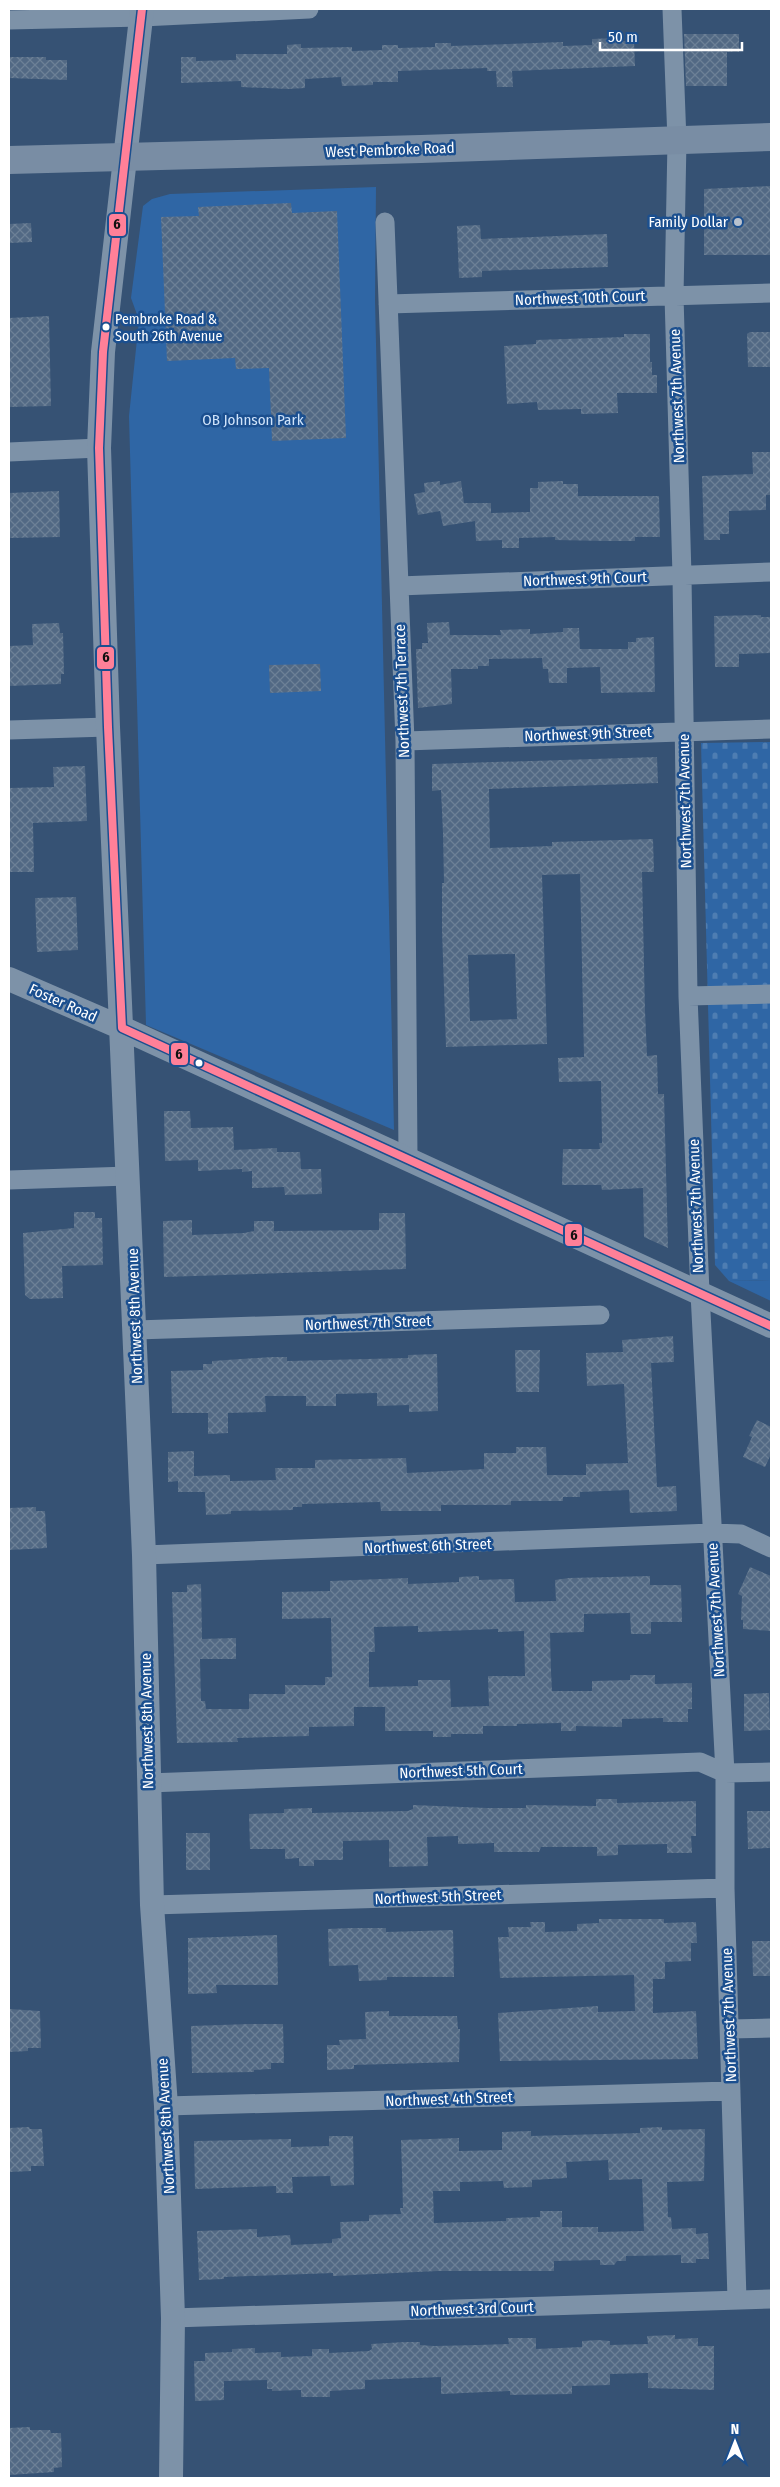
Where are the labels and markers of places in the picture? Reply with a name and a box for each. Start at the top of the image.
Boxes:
place label: Family Dollar [649,213,729,231]
marker: Family Dollar [732,216,744,228]
place label: Pembroke Road & South 26th Avenue [115,311,222,345]
marker: Pembroke Road & South 26th Avenue [101,322,111,332]
unlabelled marker [194,1058,204,1068]

